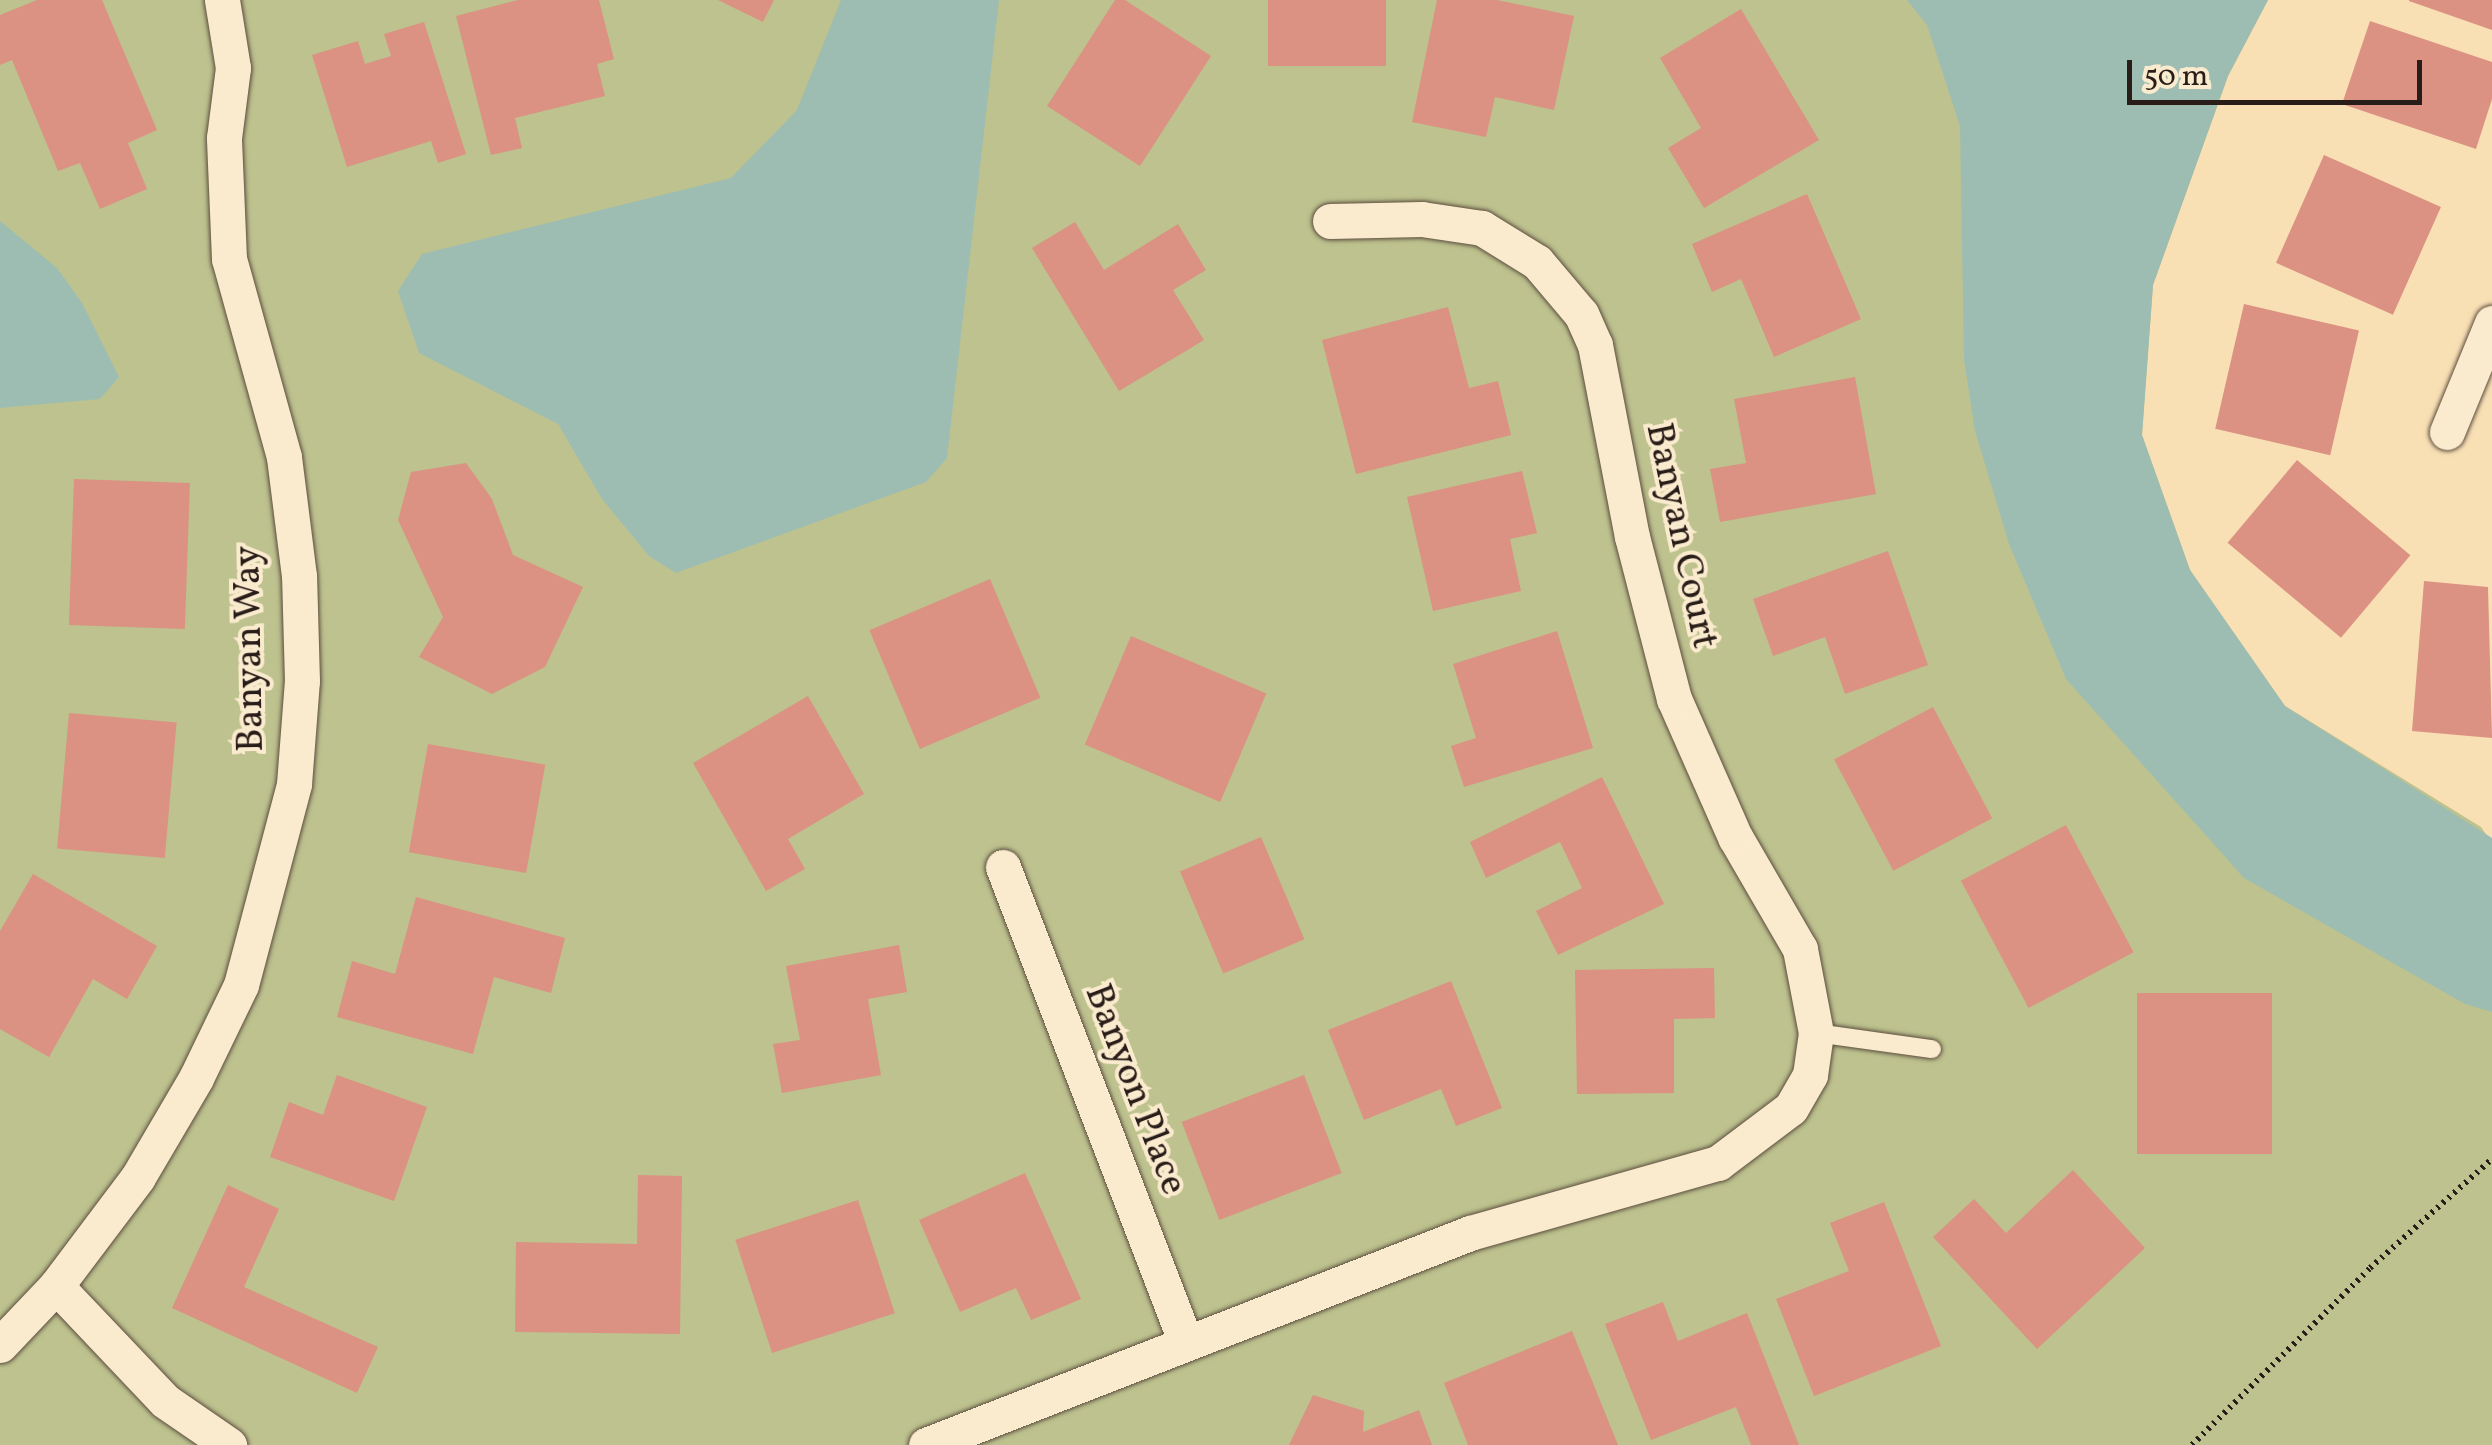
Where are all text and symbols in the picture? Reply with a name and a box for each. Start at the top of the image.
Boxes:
scale bar [2132,40,2427,102]
text: 50 m [2144,56,2208,98]
street label: Banyan Court [1634,419,1726,653]
street label: Banyan Way [226,545,276,753]
street label: Banyon Place [1073,978,1195,1202]

